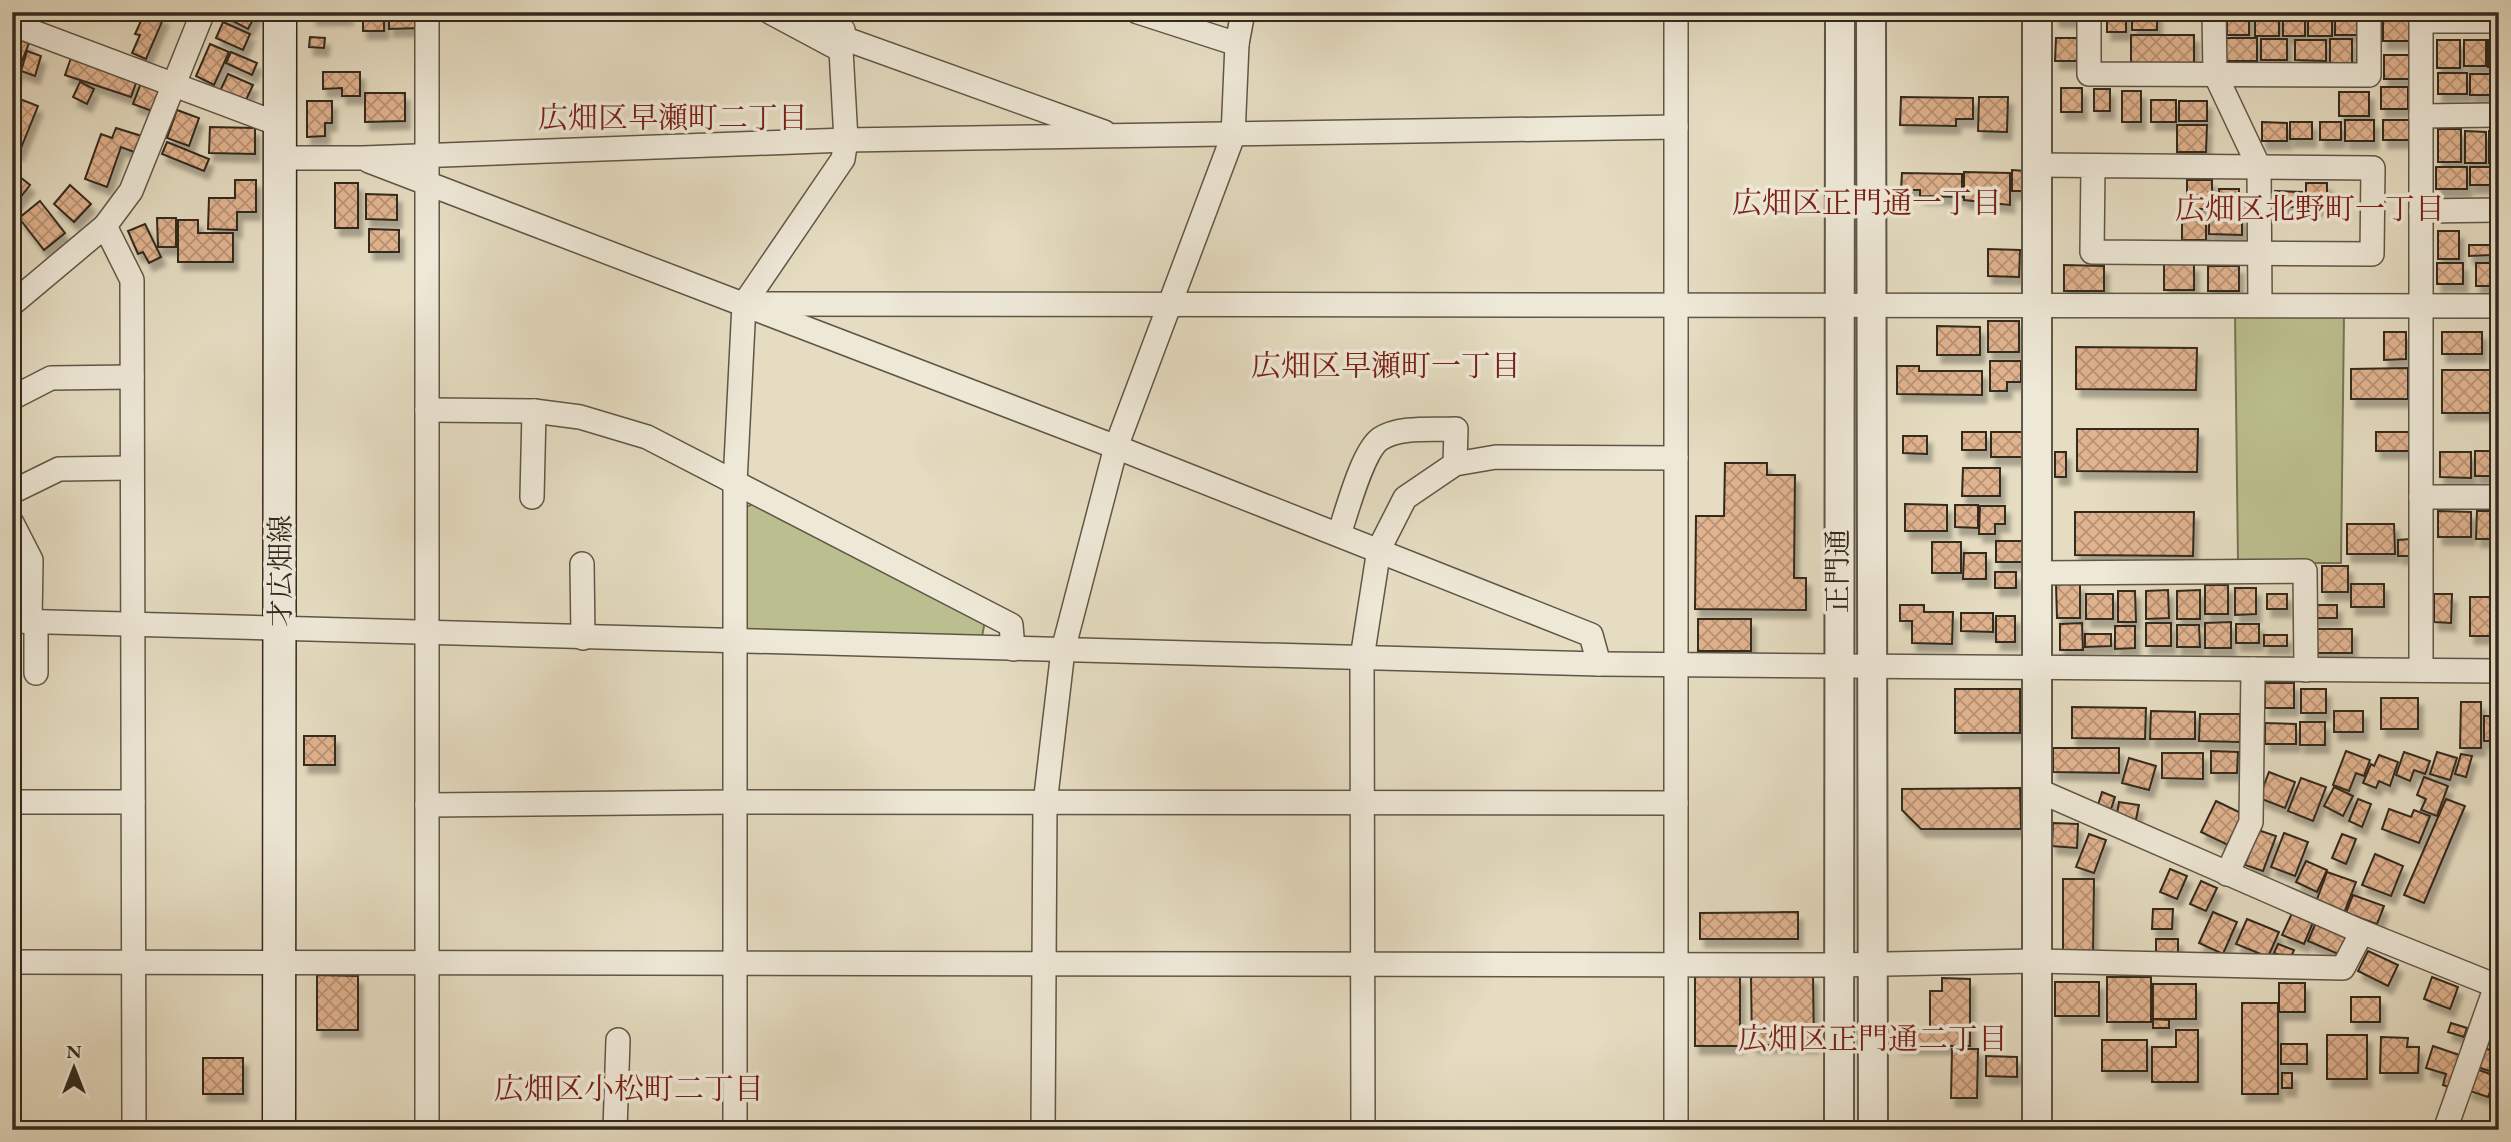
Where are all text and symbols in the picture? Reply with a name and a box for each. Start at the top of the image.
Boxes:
district label: 広畑区早瀬町二丁目 [538,98,808,137]
district label: 広畑区正門通一丁目 [1732,183,2002,222]
district label: 広畑区北野町一丁目 [2175,189,2445,228]
district label: 広畑区早瀬町一丁目 [1251,346,1521,385]
street label: 才広畑線 [262,515,298,627]
street label: 正門通 [1819,529,1855,613]
district label: 広畑区正門通二丁目 [1738,1019,2008,1058]
north arrow [38,1034,108,1104]
text: N [66,1039,82,1064]
district label: 広畑区小松町二丁目 [494,1069,764,1108]

